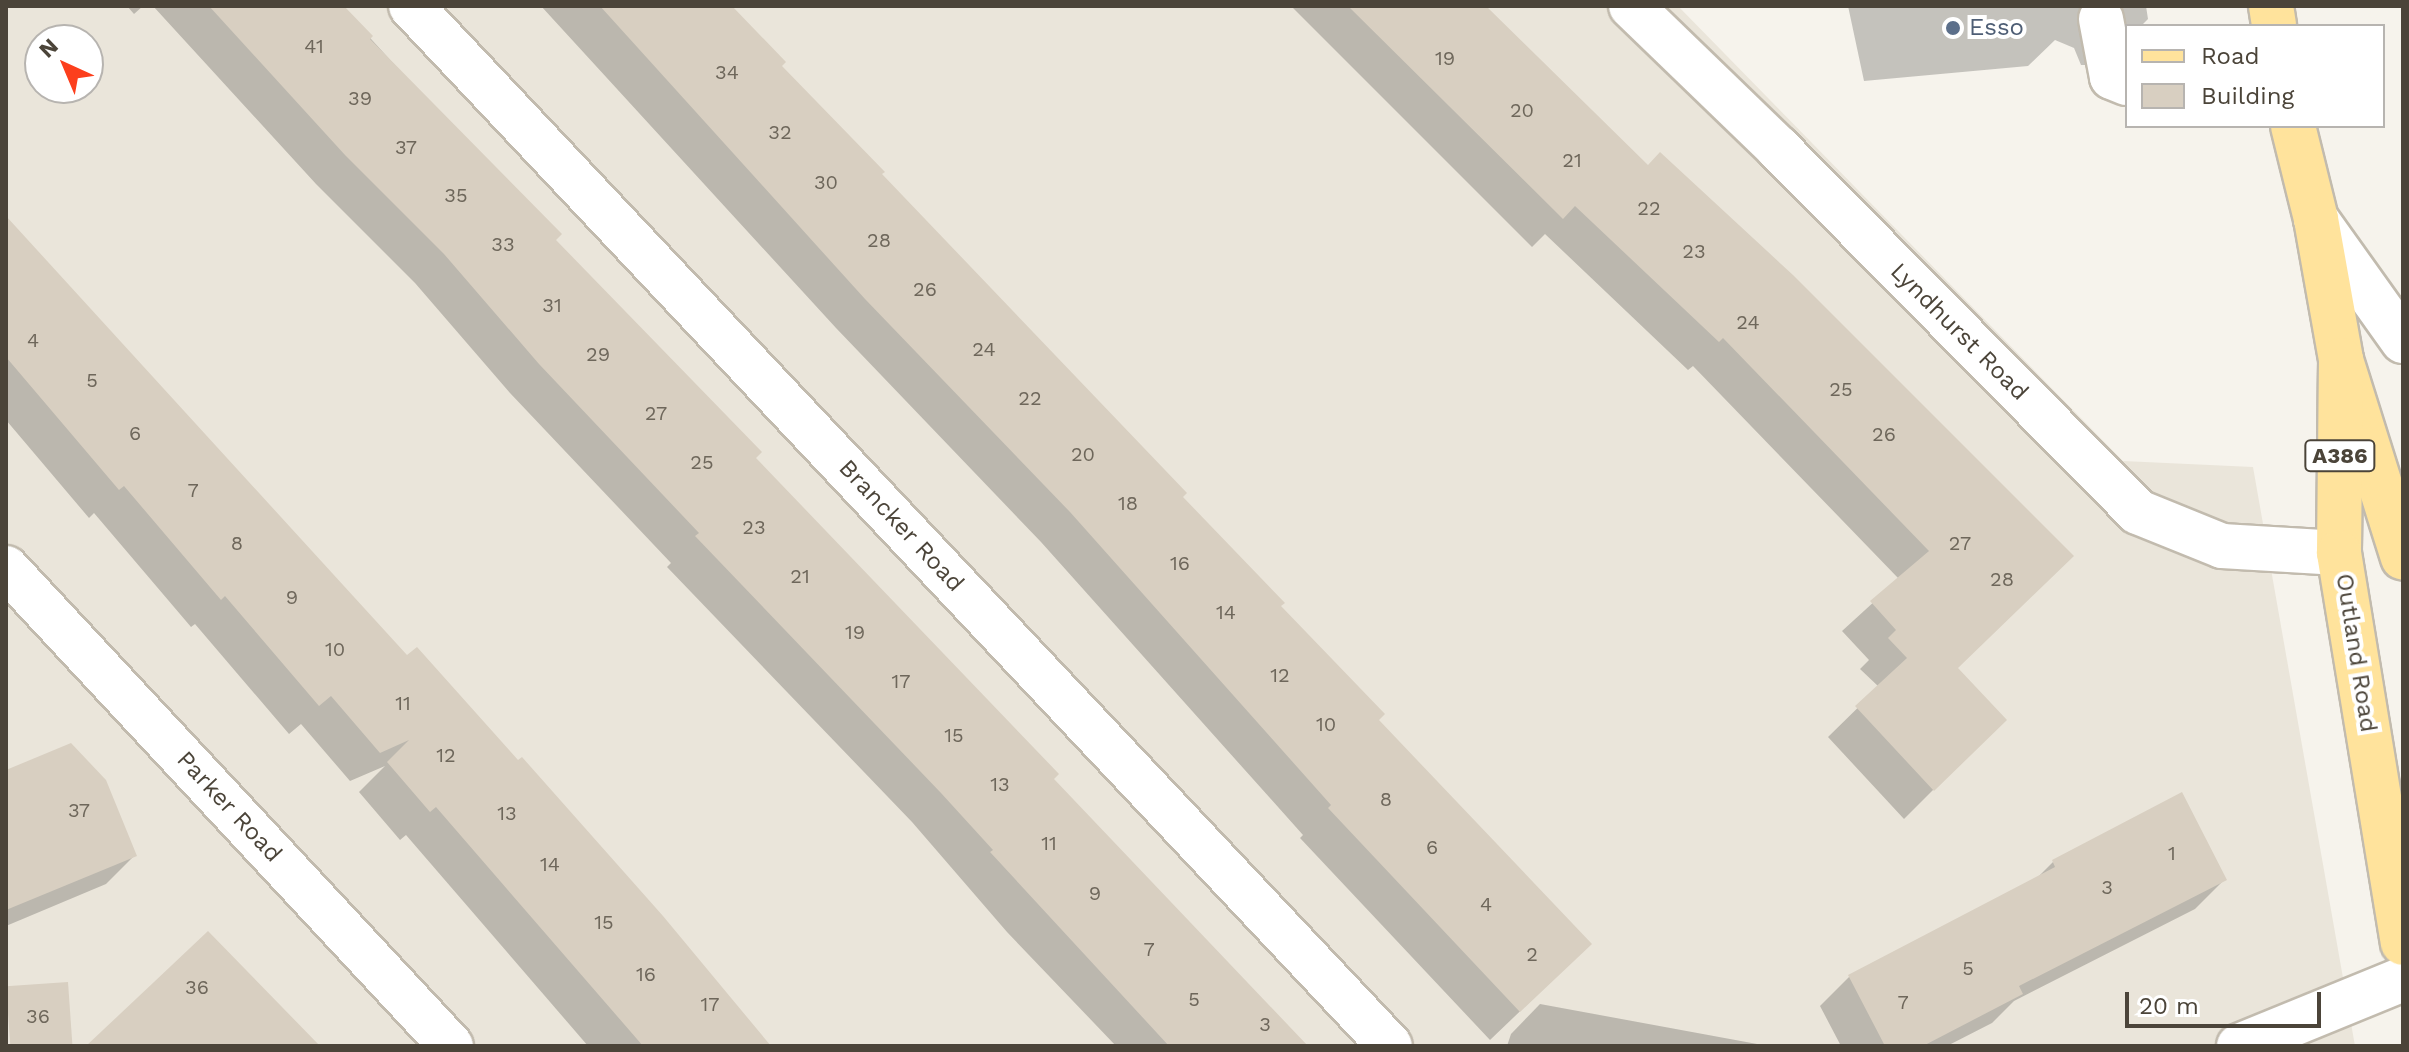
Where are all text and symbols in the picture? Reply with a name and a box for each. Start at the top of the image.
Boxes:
place label: Esso [1969,14,2024,42]
marker: Esso [1944,19,1962,37]
north arrow [24,24,104,104]
legend [2125,24,2385,128]
text: N [34,33,63,62]
house number: 41 [304,34,324,58]
text: Road [2201,42,2260,70]
house number: 19 [1435,46,1455,70]
house number: 34 [715,60,739,84]
text: Building [2201,82,2294,110]
house number: 39 [348,86,372,110]
house number: 20 [1510,98,1534,122]
house number: 32 [768,120,792,144]
house number: 37 [395,135,417,159]
house number: 21 [1562,148,1582,172]
house number: 30 [814,170,838,194]
house number: 35 [444,183,468,207]
house number: 22 [1637,196,1661,220]
house number: 28 [867,228,891,252]
house number: 33 [491,232,515,256]
house number: 23 [1682,239,1706,263]
street label: Lyndhurst Road [1884,257,2034,407]
house number: 26 [913,277,937,301]
house number: 31 [542,293,562,317]
house number: 24 [1736,310,1760,334]
house number: 4 [27,328,39,352]
house number: 24 [972,337,996,361]
house number: 29 [586,342,610,366]
house number: 5 [86,368,98,392]
house number: 25 [1829,377,1853,401]
house number: 22 [1018,386,1042,410]
house number: 27 [645,401,667,425]
house number: 6 [129,421,141,445]
house number: 26 [1872,422,1896,446]
road number: A386 [2304,438,2376,474]
house number: 20 [1071,442,1095,466]
house number: 25 [690,450,714,474]
street label: Brancker Road [832,454,970,598]
house number: 7 [187,478,199,502]
house number: 18 [1118,491,1138,515]
house number: 23 [742,515,766,539]
house number: 8 [231,531,243,555]
house number: 27 [1949,531,1971,555]
house number: 16 [1170,551,1190,575]
house number: 21 [790,564,810,588]
house number: 28 [1990,567,2014,591]
street label: Outland Road [2329,572,2383,734]
house number: 9 [286,585,298,609]
house number: 14 [1216,600,1236,624]
house number: 19 [845,620,865,644]
house number: 10 [325,637,345,661]
house number: 12 [1270,663,1290,687]
house number: 17 [891,669,911,693]
house number: 11 [395,691,411,715]
house number: 10 [1316,712,1336,736]
house number: 15 [944,723,964,747]
house number: 12 [436,743,456,767]
street label: Parker Road [170,745,288,869]
house number: 13 [990,772,1010,796]
house number: 8 [1380,787,1392,811]
house number: 37 [68,798,90,822]
house number: 13 [497,801,517,825]
house number: 11 [1041,831,1057,855]
house number: 6 [1426,835,1438,859]
house number: 1 [2168,841,2176,865]
house number: 14 [540,852,560,876]
house number: 3 [2101,875,2113,899]
house number: 9 [1089,881,1101,905]
house number: 4 [1480,892,1492,916]
house number: 15 [594,910,614,934]
house number: 7 [1143,937,1155,961]
house number: 2 [1526,942,1538,966]
house number: 5 [1962,956,1974,980]
house number: 16 [636,962,656,986]
house number: 36 [185,975,209,999]
scale bar [2129,976,2325,1026]
house number: 5 [1188,987,1200,1011]
house number: 7 [1897,990,1909,1014]
house number: 17 [700,992,720,1016]
text: 20 m [2139,992,2199,1020]
house number: 36 [26,1004,50,1028]
house number: 3 [1259,1012,1271,1036]

